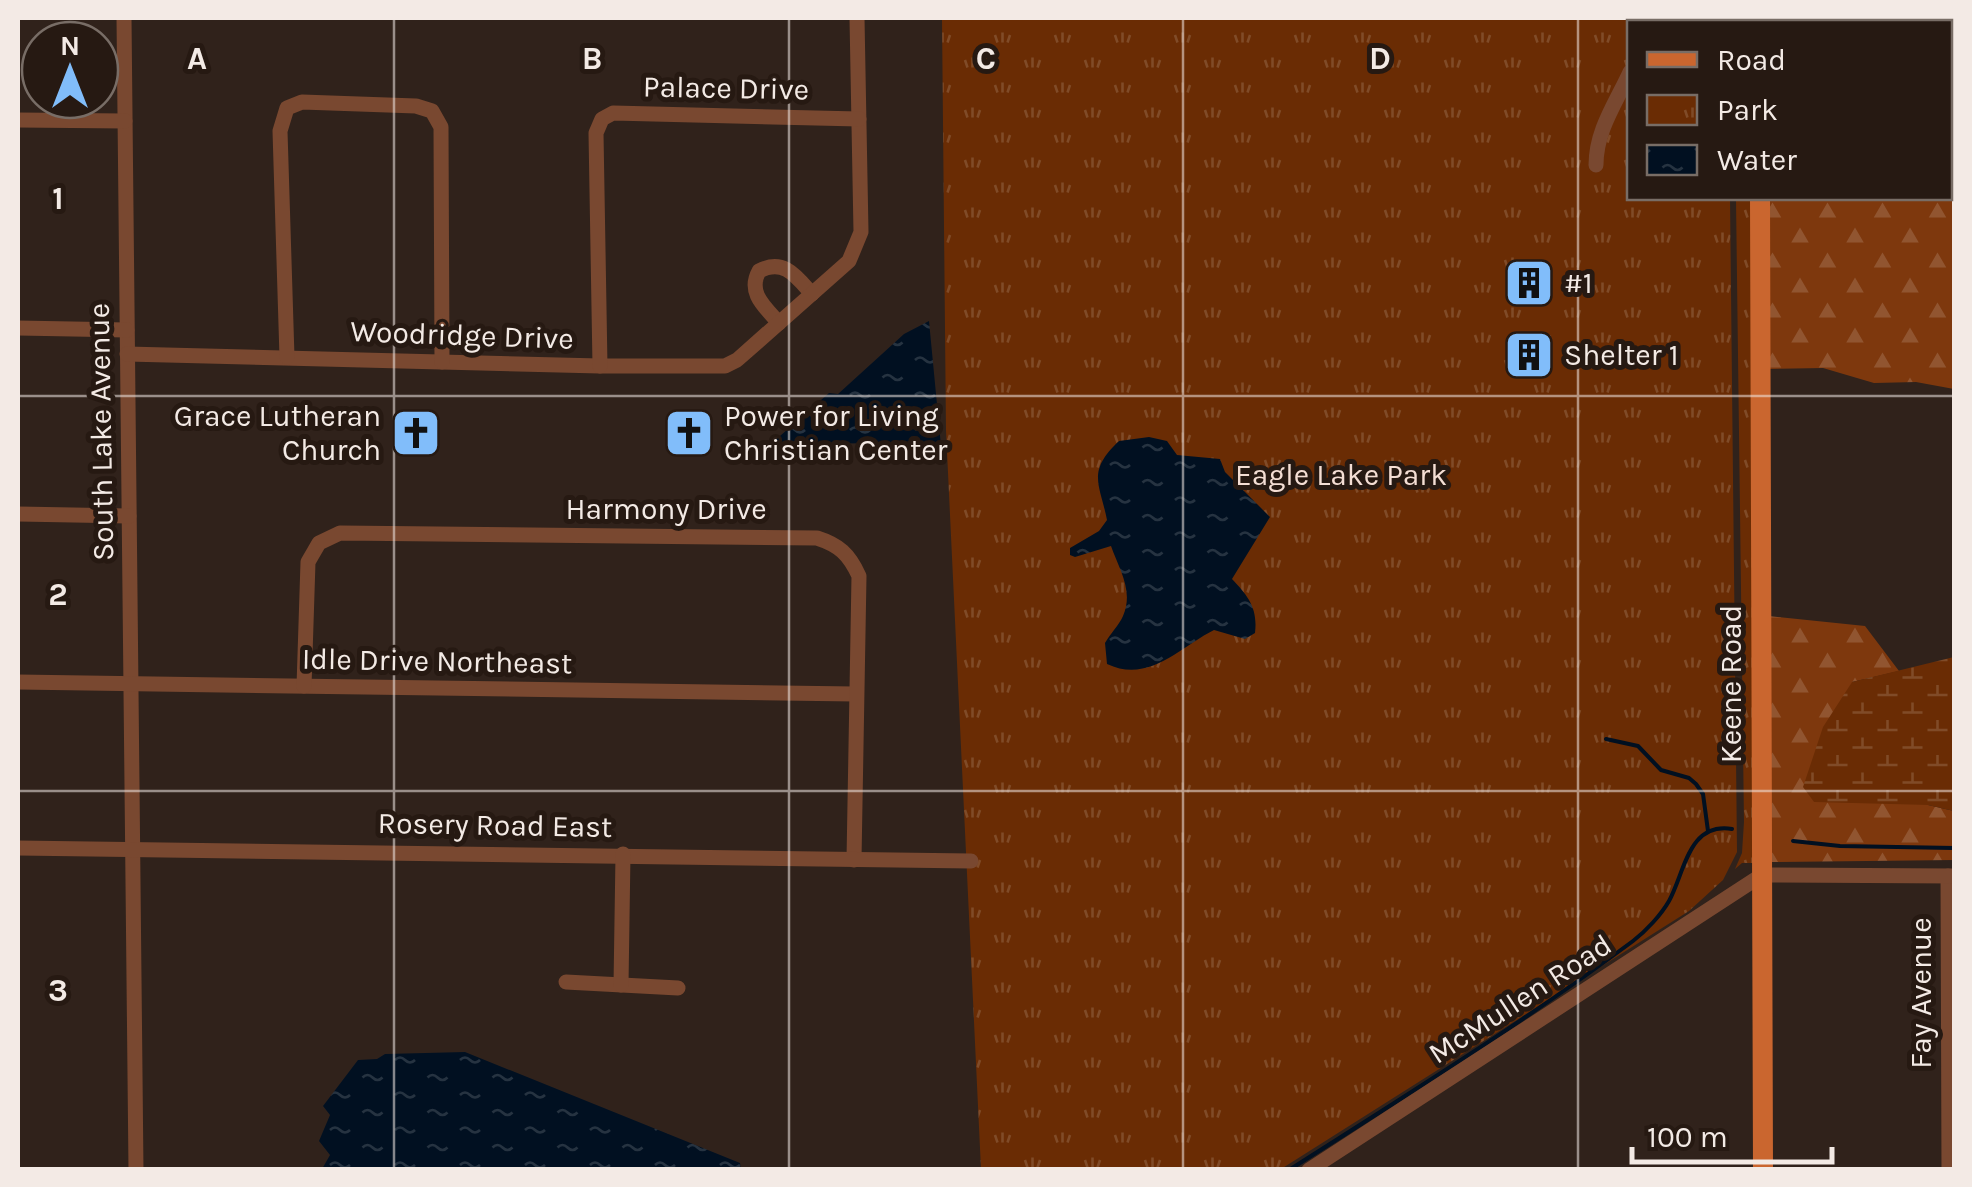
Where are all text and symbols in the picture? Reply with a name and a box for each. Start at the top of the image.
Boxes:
north arrow [20,20,120,120]
legend [1627,20,1952,200]
text: N [60,29,80,62]
text: A [187,40,207,77]
text: B [582,40,602,77]
text: C [976,40,996,77]
text: D [1369,40,1391,77]
text: Road [1717,42,1786,78]
street label: Palace Drive [643,69,809,107]
text: Park [1717,92,1778,128]
text: Water [1717,142,1797,178]
text: 1 [52,180,64,217]
building icon: #1 [1503,257,1555,309]
place label: #1 [1564,265,1593,301]
street label: South Lake Avenue [81,303,121,561]
street label: Woodridge Drive [350,313,574,357]
building icon: Shelter 1 [1503,329,1555,381]
place label: Shelter 1 [1564,337,1679,373]
place label: Grace Lutheran Church [174,398,381,468]
place label: Power for Living Christian Center [724,398,948,468]
church icon: Grace Lutheran Church [390,407,442,459]
church icon: Power for Living Christian Center [663,407,715,459]
park label: Eagle Lake Park [1235,457,1447,493]
street label: Harmony Drive [565,491,767,527]
text: 2 [48,576,68,613]
street label: Keene Road [1713,605,1749,763]
street label: Idle Drive Northeast [301,641,573,681]
street label: Rosery Road East [377,805,613,845]
street label: Fay Avenue [1903,917,1939,1069]
street label: McMullen Road [1422,926,1618,1072]
text: 3 [48,972,68,1009]
scale bar [1632,1102,1832,1164]
text: 100 m [1647,1119,1728,1155]

